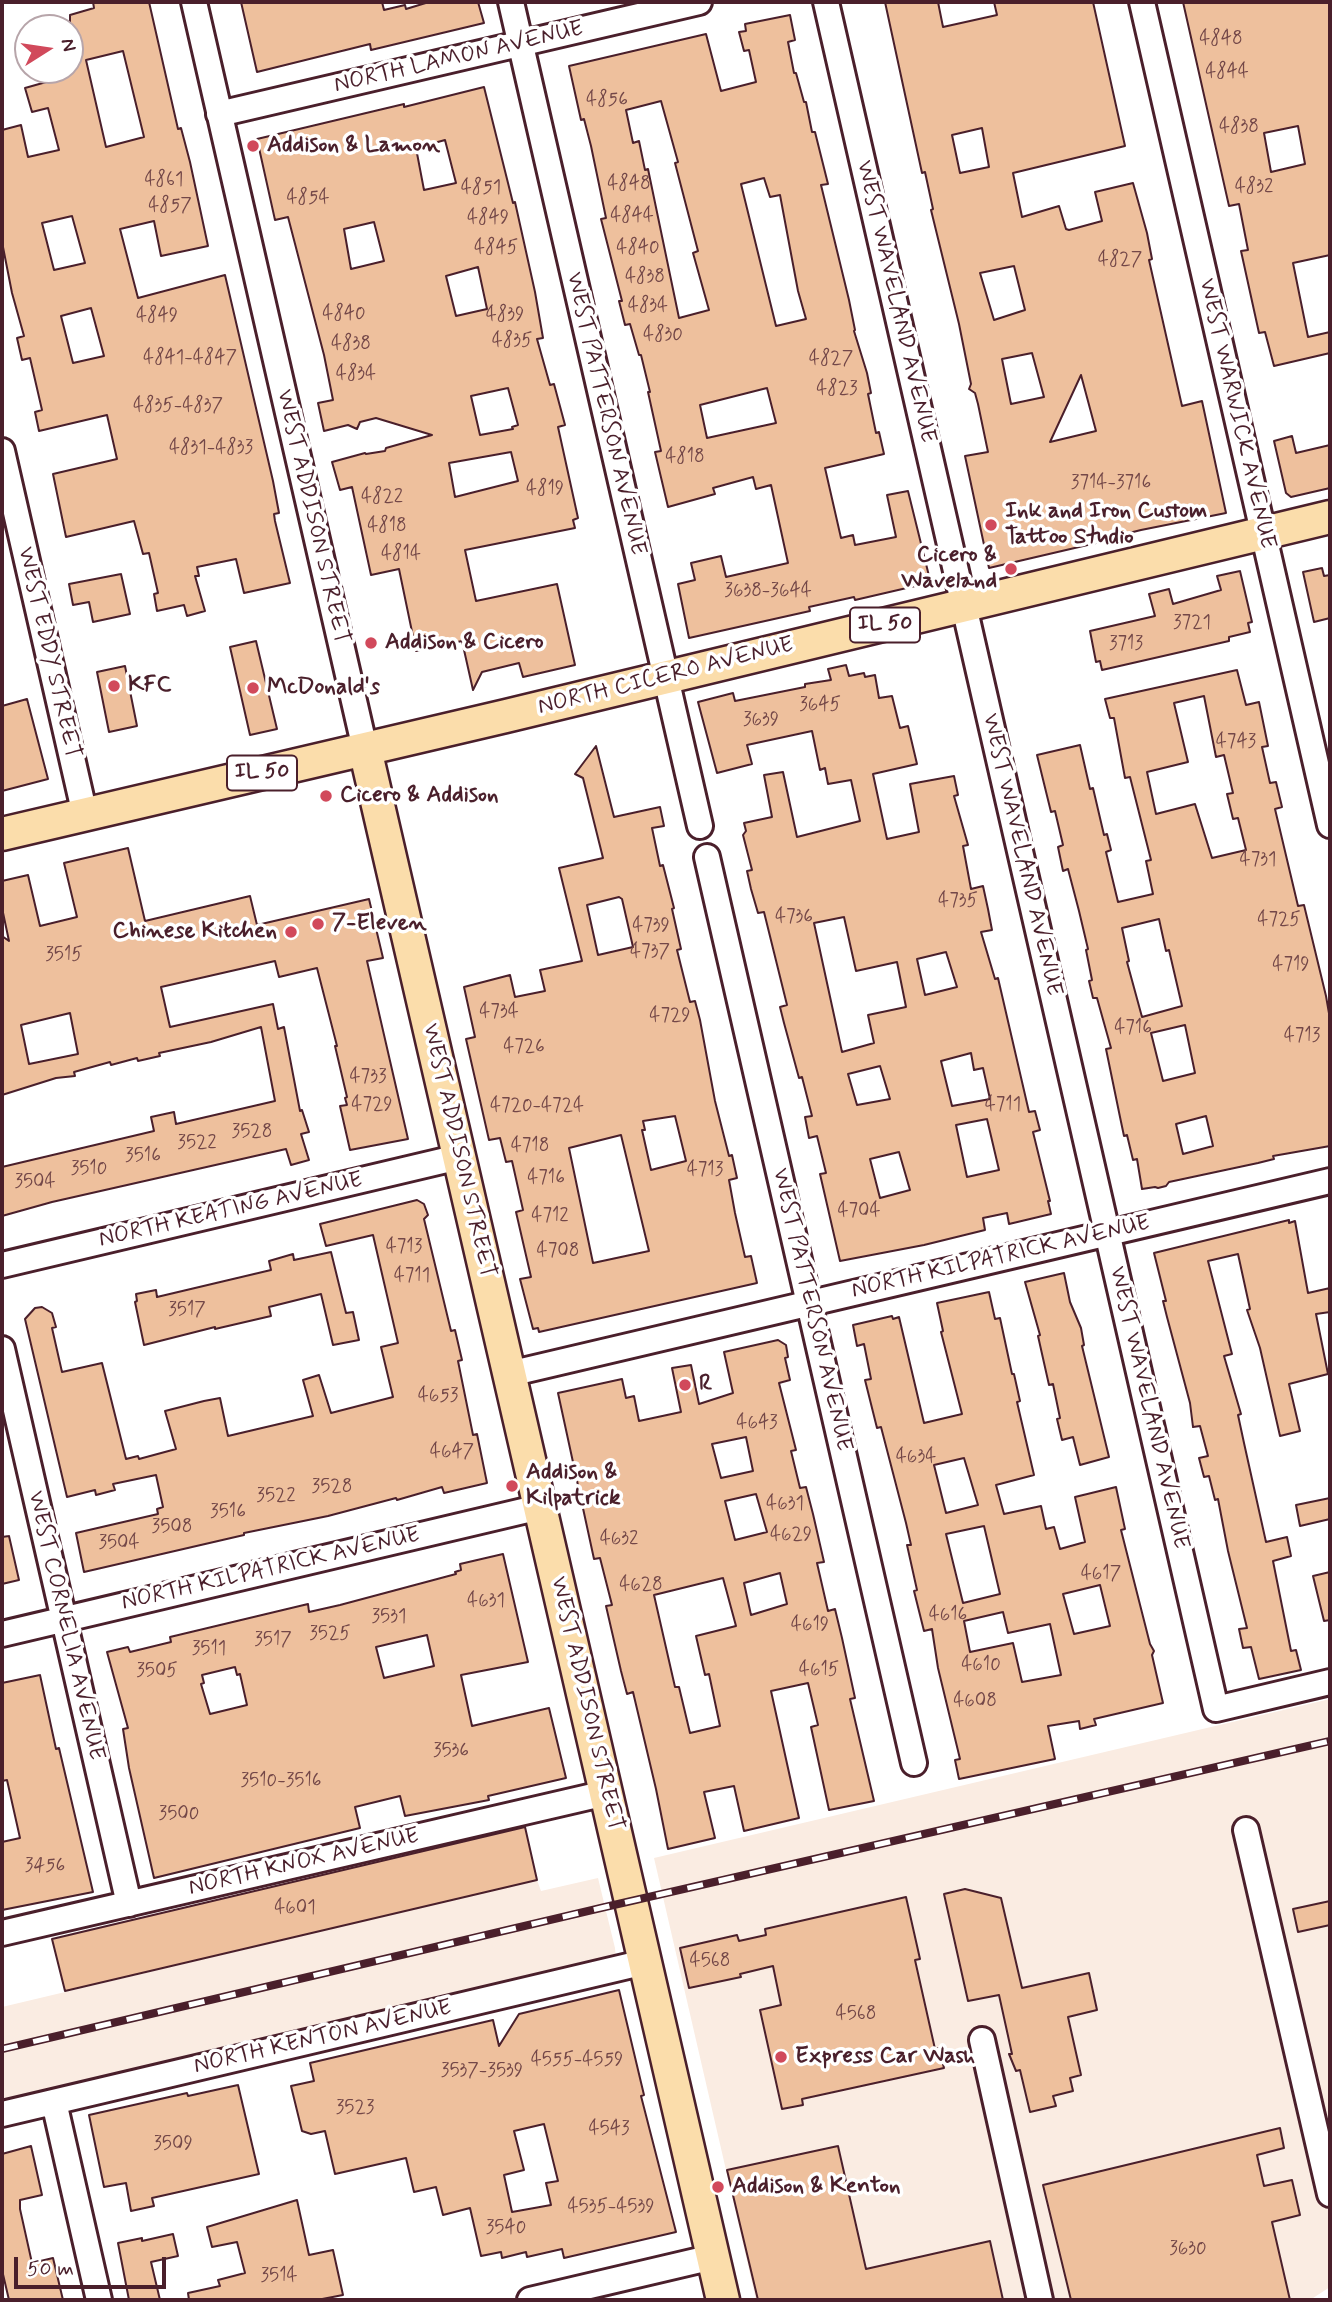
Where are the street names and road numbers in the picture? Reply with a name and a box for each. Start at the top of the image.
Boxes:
street label: NORTH LAMON AVENUE [332,16,586,100]
street label: WEST WAVELAND AVENUE [849,158,941,446]
street label: WEST PATTERSON AVENUE [559,270,651,558]
street label: WEST WARWICK AVENUE [1191,276,1281,552]
street label: WEST ADDISON STREET [269,387,355,647]
street label: WEST EDDY STREET [10,545,86,761]
road number: IL 50 [850,608,920,642]
street label: NORTH CICERO AVENUE [535,632,797,722]
street label: WEST WAVELAND AVENUE [975,711,1067,999]
road number: IL 50 [227,756,297,790]
street label: WEST ADDISON STREET [415,1021,501,1281]
street label: WEST PATTERSON AVENUE [765,1166,857,1454]
street label: NORTH KEATING AVENUE [96,1167,366,1255]
street label: NORTH KILPATRICK AVENUE [849,1210,1153,1306]
street label: WEST WAVELAND AVENUE [1102,1264,1194,1552]
street label: WEST CORNELIA AVENUE [21,1489,109,1763]
street label: NORTH KILPATRICK AVENUE [119,1522,423,1618]
street label: WEST ADDISON STREET [543,1574,629,1834]
street label: NORTH KNOX AVENUE [186,1823,422,1903]
street label: NORTH KENTON AVENUE [191,1995,455,2081]

